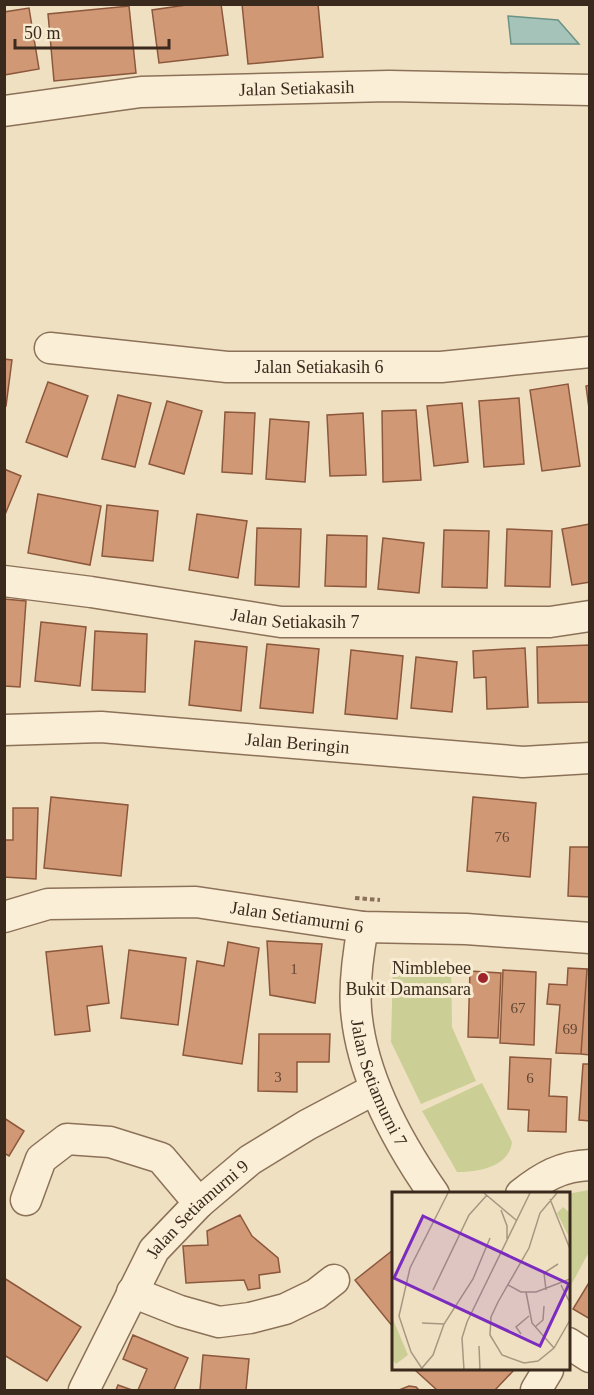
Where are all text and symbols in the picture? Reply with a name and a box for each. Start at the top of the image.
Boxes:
scale bar [15,12,170,50]
text: 50 m [24,23,61,43]
street label: Jalan Setiakasih [239,77,355,100]
street label: Jalan Setiakasih 6 [254,357,384,377]
street label: Jalan Setiakasih 7 [229,604,360,632]
street label: Jalan Beringin [244,729,350,758]
house number: 76 [495,829,510,845]
street label: Jalan Setiamurni 6 [229,897,365,937]
place label: Nimblebee Bukit Damansara [346,958,471,999]
house number: 1 [290,961,298,977]
marker: Nimblebee Bukit Damansara [476,971,490,985]
house number: 67 [511,1000,526,1016]
street label: Jalan Setiamurni 7 [347,1018,411,1150]
house number: 69 [563,1021,578,1037]
house number: 3 [274,1069,282,1085]
house number: 6 [526,1070,534,1086]
street label: Jalan Setiamurni 9 [142,1156,252,1261]
inset map [392,1192,570,1371]

